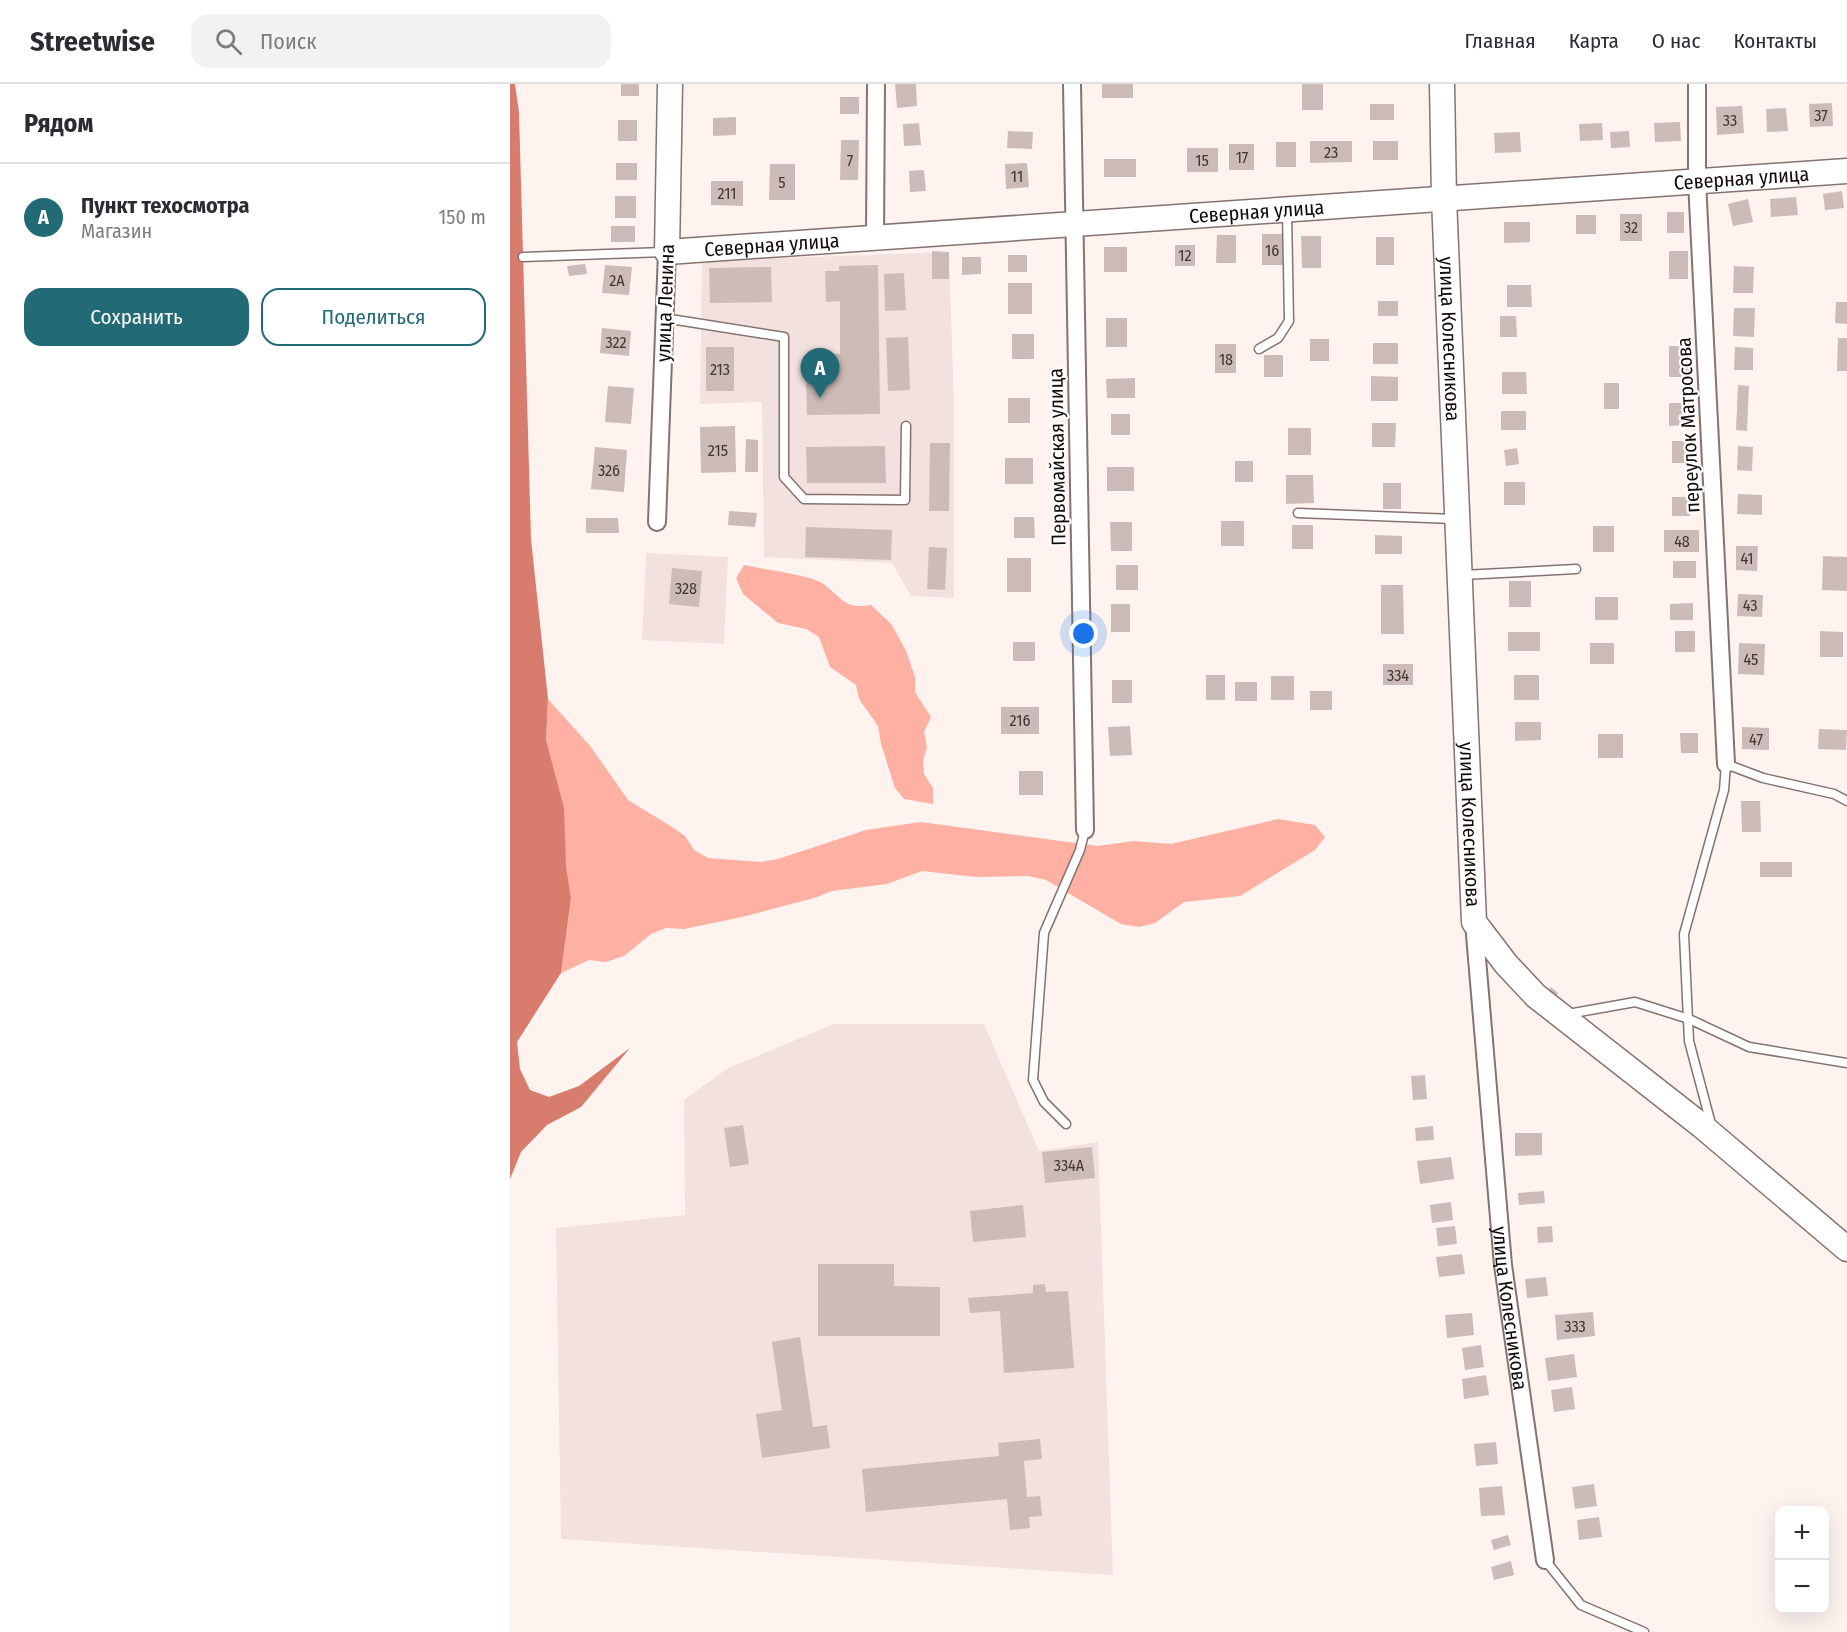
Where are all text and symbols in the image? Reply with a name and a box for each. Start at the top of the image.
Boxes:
search box [191,14,611,68]
text: Streetwise [30,25,155,58]
icon: search [212,25,245,58]
text: Поиск [260,28,316,55]
text: Главная [1465,28,1536,54]
text: Карта [1569,28,1619,54]
text: О нас [1652,28,1700,54]
text: Контакты [1733,28,1817,54]
house number: 37 [1814,106,1828,125]
text: Рядом [24,108,93,139]
house number: 33 [1723,111,1737,130]
house number: 23 [1324,143,1338,162]
house number: 17 [1236,148,1249,167]
house number: 7 [847,151,854,170]
house number: 15 [1195,151,1209,170]
street label: Северная улица [1673,162,1810,195]
house number: 11 [1011,167,1023,186]
house number: 5 [778,173,786,192]
house number: 211 [718,184,736,203]
text: Пункт техосмотра [81,192,250,219]
street label: Северная улица [1188,195,1325,228]
text: A [38,205,49,229]
text: 150 m [439,205,486,229]
house number: 32 [1624,218,1638,237]
text: Магазин [81,219,152,243]
street label: Северная улица [703,228,840,261]
house number: 16 [1265,241,1279,260]
street label: улица Ленина [651,243,679,363]
house number: 12 [1178,246,1192,265]
street label: улица Колесникова [1434,256,1465,422]
house number: 2А [609,271,625,290]
button: Сохранить [24,288,249,346]
button: Поделиться [261,288,486,346]
house number: 322 [605,333,627,352]
street label: переулок Матросова [1671,337,1705,513]
pin: A [800,348,840,398]
house number: 18 [1219,350,1233,369]
house number: 213 [710,360,730,379]
street label: Первомайская улица [1043,368,1071,546]
house number: 215 [708,441,728,460]
house number: 326 [598,461,620,480]
house number: 48 [1674,532,1690,551]
house number: 41 [1740,549,1754,568]
house number: 328 [675,579,697,598]
house number: 43 [1743,596,1757,615]
your location [1069,619,1098,648]
house number: 45 [1744,650,1758,669]
house number: 334 [1387,666,1409,685]
house number: 216 [1010,711,1030,730]
house number: 47 [1749,730,1763,749]
street label: улица Колесникова [1455,741,1485,907]
house number: 334А [1054,1156,1085,1175]
street label: улица Колесникова [1488,1225,1533,1392]
house number: 333 [1564,1317,1586,1336]
map controls [1775,1506,1829,1614]
button: + [1775,1506,1829,1560]
button: − [1775,1560,1829,1614]

